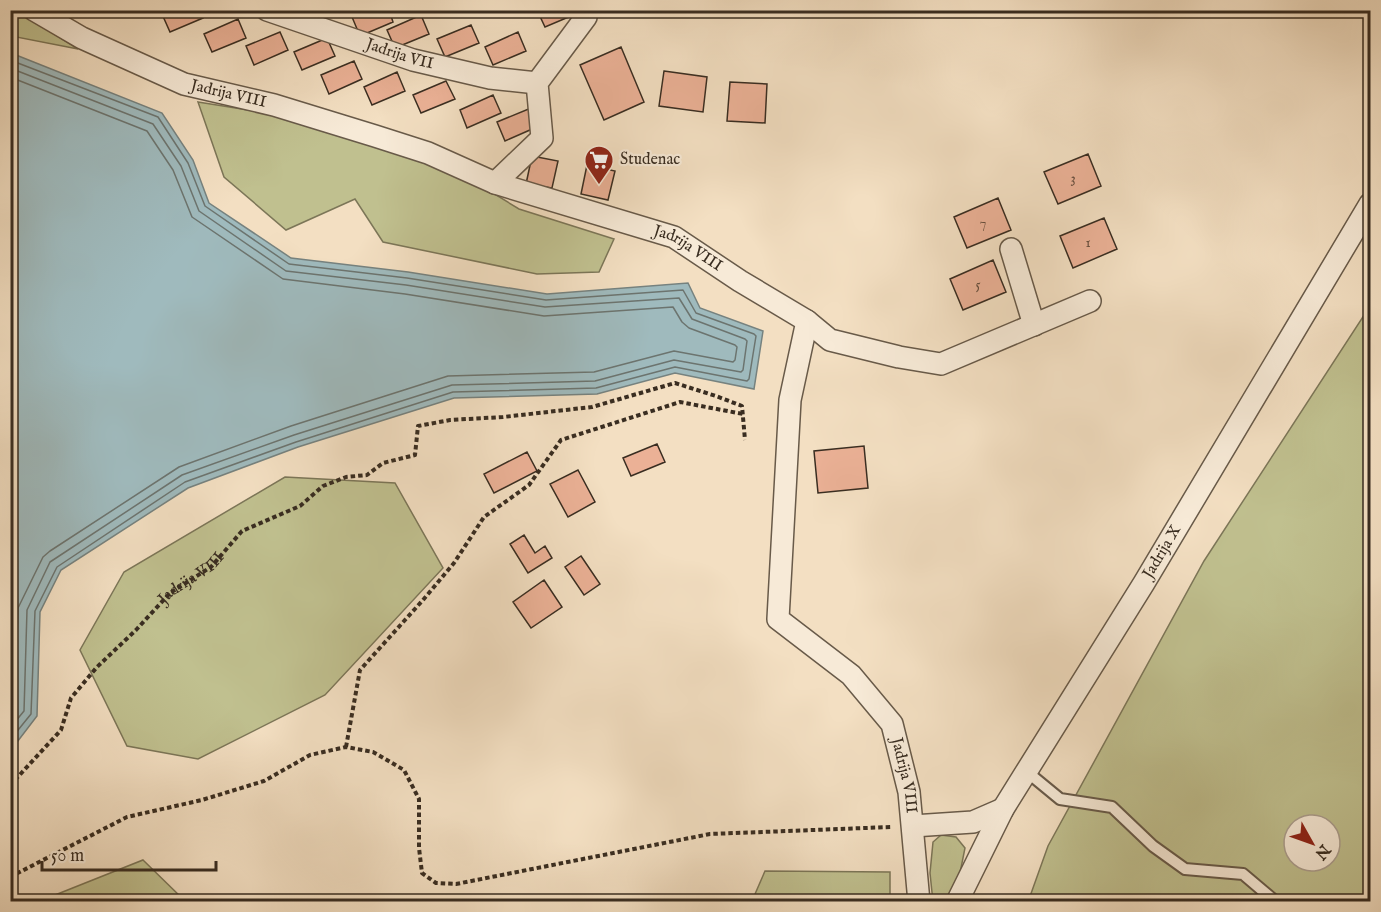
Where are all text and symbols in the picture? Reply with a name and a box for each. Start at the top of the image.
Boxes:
street label: Jadrija VII [361,34,436,74]
street label: Jadrija VIII [187,75,268,113]
supermarket icon: Studenac [583,144,615,186]
place label: Studenac [620,150,680,170]
house number: 3 [1070,170,1076,188]
house number: 7 [980,214,986,232]
street label: Jadrija VIII [649,221,726,276]
house number: 1 [1085,234,1091,252]
house number: 5 [975,276,981,294]
street label: Jadrija X [1138,522,1186,584]
street label: Jadrija VIII [153,548,229,610]
street label: Jadrija VIII [885,734,921,814]
north arrow [1282,813,1342,873]
scale bar [42,834,216,872]
text: N [1310,839,1335,863]
text: 50 m [51,845,84,868]

